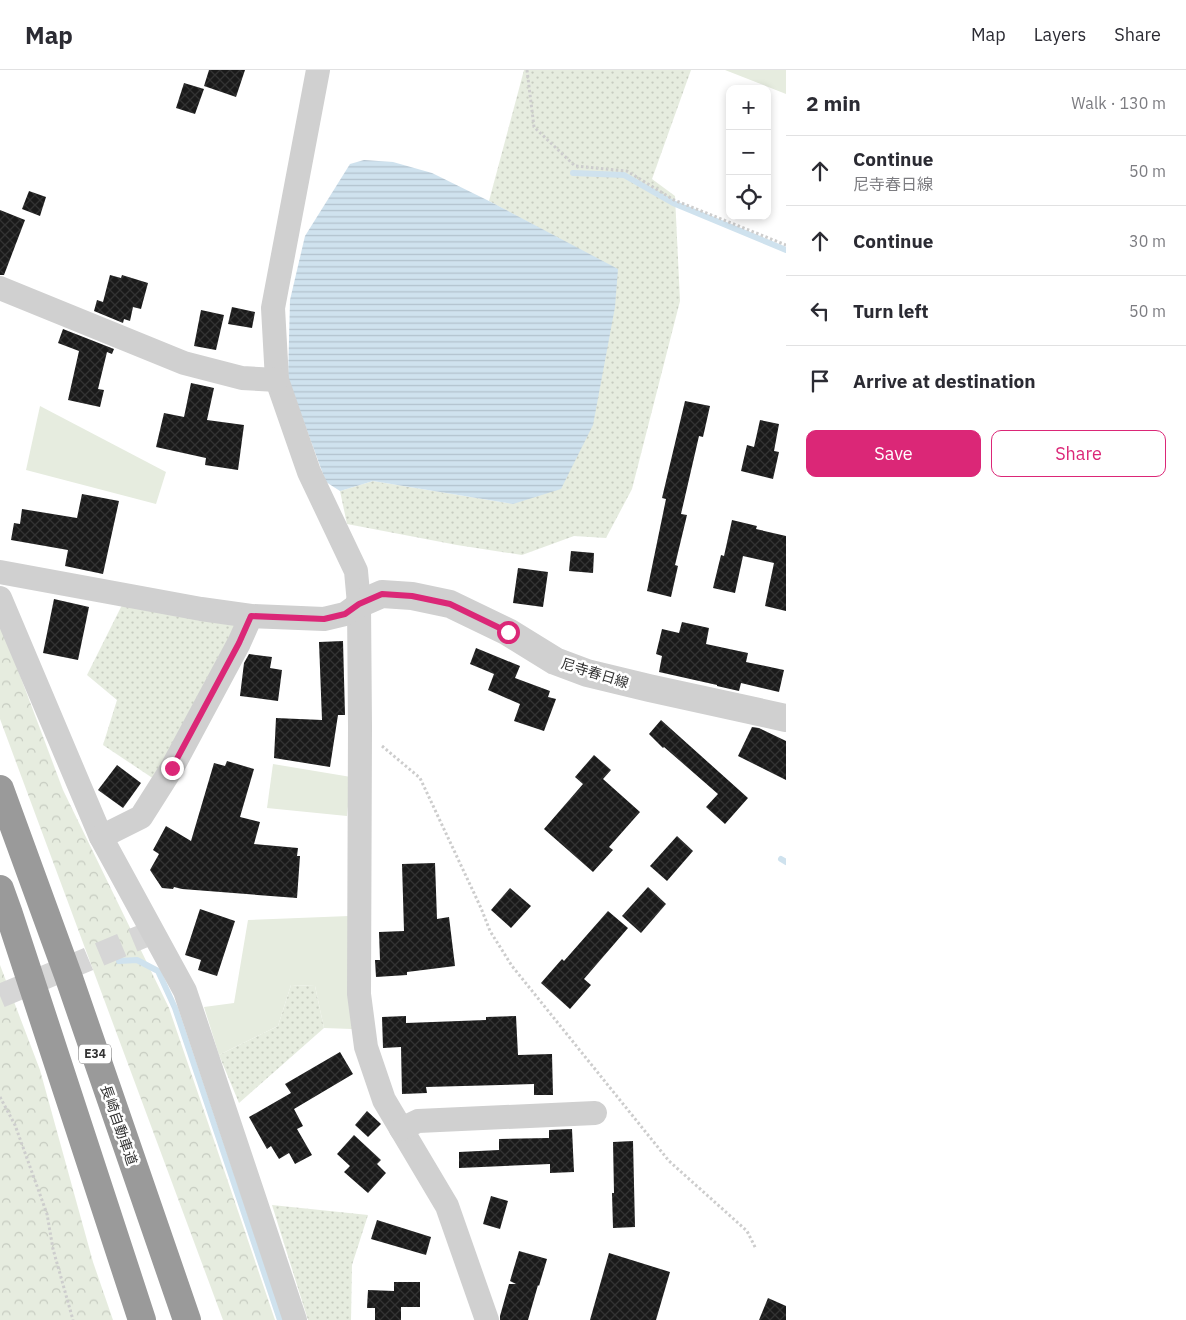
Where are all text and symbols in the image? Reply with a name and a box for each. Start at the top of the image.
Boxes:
text: Map [25,19,73,51]
text: Map [971,23,1006,46]
text: Layers [1034,23,1086,46]
text: Share [1114,23,1161,46]
map controls [726,85,771,220]
button: + [726,85,771,130]
text: 2 min [806,89,861,117]
text: Walk · 130 m [1071,93,1166,113]
button: − [726,130,771,175]
text: Continue [853,147,933,171]
icon: ahead [806,157,834,185]
text: 50 m [1129,161,1166,181]
text: 尼寺春日線 [853,174,933,194]
button: locate [726,175,771,220]
icon: ahead [806,227,834,255]
text: Continue [853,229,933,253]
text: 30 m [1129,231,1166,251]
icon: left [806,297,834,325]
text: Turn left [853,299,929,323]
text: 50 m [1129,301,1166,321]
icon: arrive [806,367,834,395]
text: Arrive at destination [853,369,1036,393]
button: Save [806,430,981,477]
button: Share [991,430,1166,477]
route start [497,621,520,644]
street label: 尼寺春日線 [559,654,631,692]
route end [161,757,184,780]
road number: E34 [79,1044,111,1064]
street label: 長崎自動車道 [97,1082,141,1168]

